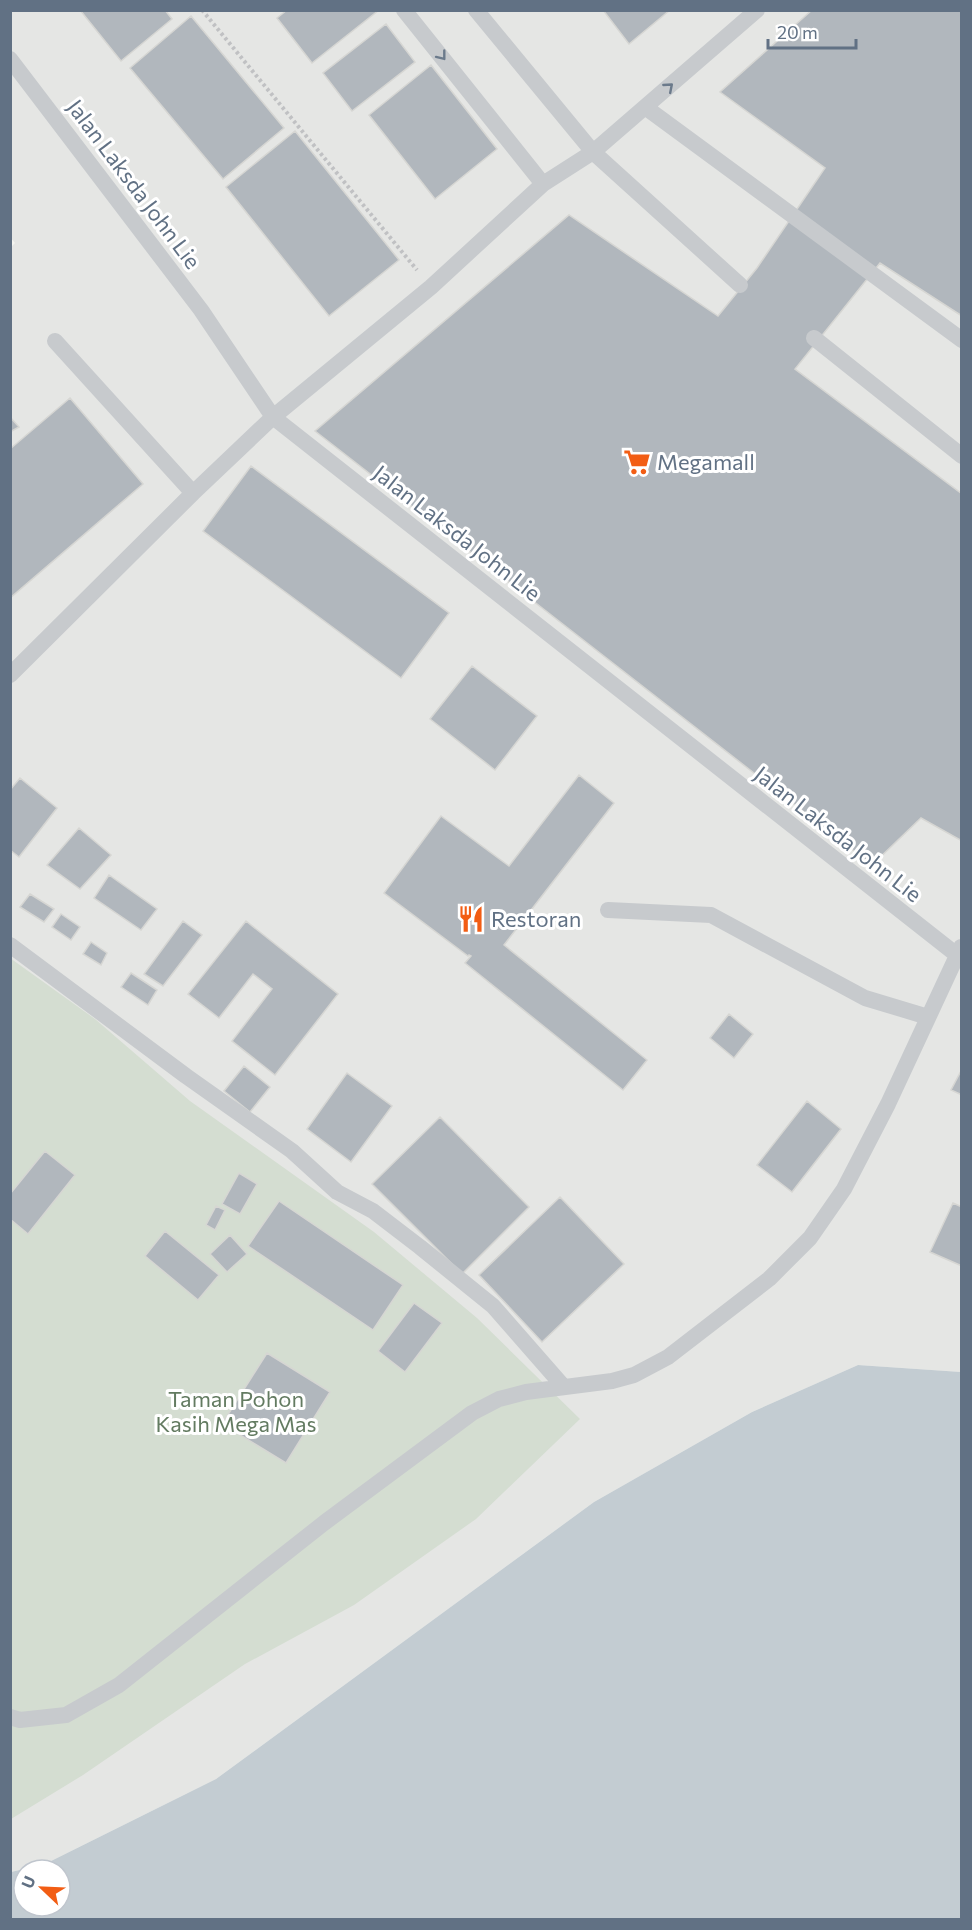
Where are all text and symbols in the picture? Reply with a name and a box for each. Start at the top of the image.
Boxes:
scale bar [768,12,856,50]
text: 20 m [777,21,818,43]
one-way arrow [434,49,445,60]
one-way arrow [662,83,673,94]
street label: Jalan Laksda John Lie [62,94,207,274]
supermarket icon: Megamall [622,447,652,477]
place label: Megamall [657,448,755,475]
street label: Jalan Laksda John Lie [368,459,546,606]
street label: Jalan Laksda John Lie [749,760,927,907]
restaurant icon: Restoran [456,904,486,934]
place label: Restoran [491,905,581,932]
park label: Taman Pohon Kasih Mega Mas [155,1385,317,1437]
north arrow [12,1858,72,1918]
text: U [17,1873,39,1891]

